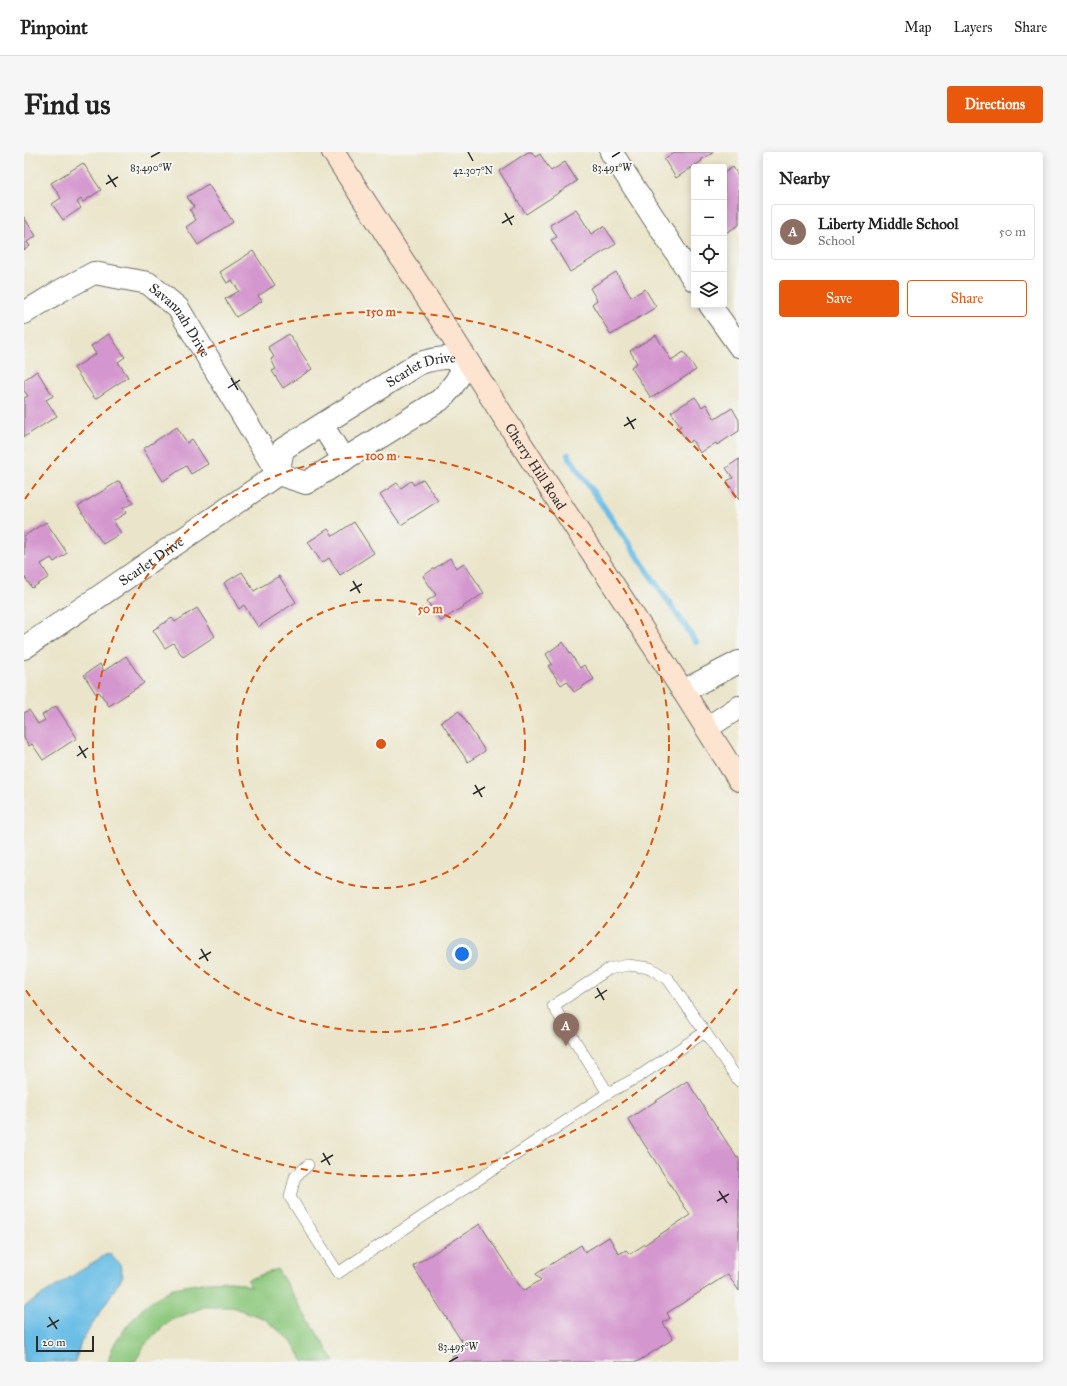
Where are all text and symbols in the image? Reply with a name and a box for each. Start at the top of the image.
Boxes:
text: Pinpoint [20,16,88,39]
text: Map [904,19,932,36]
text: Layers [954,19,992,36]
text: Share [1014,19,1047,36]
button: Directions [947,86,1043,123]
text: Find us [24,87,110,122]
text: 83.490°W [130,162,172,174]
text: 83.491°W [592,162,632,174]
map controls [691,164,727,308]
button: + [691,164,727,200]
text: 42.307°N [453,165,494,177]
text: Nearby [779,168,830,189]
button: − [691,200,727,236]
text: Liberty Middle School [818,215,959,233]
text: A [789,224,797,240]
text: 50 m [999,224,1026,240]
text: School [818,233,855,249]
button: locate [691,236,727,272]
button: layers [691,272,727,308]
street label: Savannah Drive [146,279,214,360]
button: Save [779,280,899,317]
button: Share [907,280,1027,317]
text: 150 m [366,305,397,319]
street label: Scarlet Drive [383,349,456,391]
street label: Cherry Hill Road [501,420,570,513]
text: 100 m [365,449,398,463]
street label: Scarlet Drive [115,533,187,589]
text: 50 m [417,602,444,616]
centre of rings [374,737,388,751]
your location [452,944,472,964]
pin: A [553,1013,579,1046]
scale bar [36,1334,94,1353]
text: 20 m [42,1336,65,1349]
text: 83.495°W [438,1341,479,1353]

